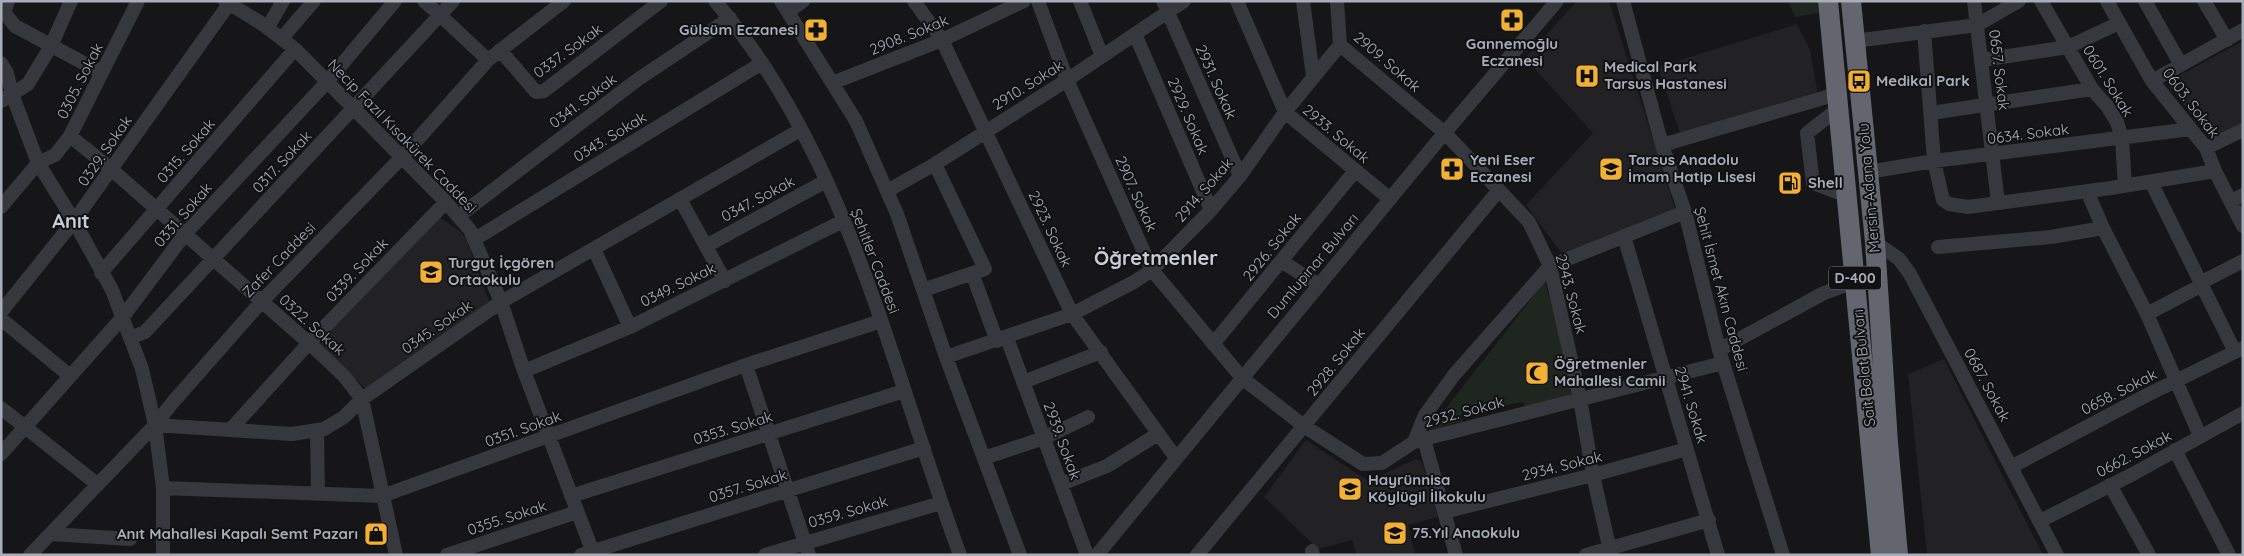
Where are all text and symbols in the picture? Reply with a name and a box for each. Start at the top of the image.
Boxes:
pharmacy icon: Gannemoğlu Eczanesi [1499,7,1525,33]
street label: 2908. Sokak [867,10,951,59]
pharmacy icon: Gülsüm Eczanesi [803,17,829,43]
street label: 0337. Sokak [529,19,606,82]
place label: Gülsüm Eczanesi [679,20,798,39]
street label: 2909. Sokak [1350,27,1425,96]
street label: 0657. Sokak [1985,28,2014,111]
place label: Gannemoğlu Eczanesi [1466,34,1558,70]
street label: 0305. Sokak [52,40,107,122]
street label: 0601. Sokak [2079,41,2138,120]
street label: 2931. Sokak [1192,42,1241,122]
street label: Necip Fazıl Kısakürek Caddesi [324,55,481,217]
street label: 2910. Sokak [989,55,1067,114]
place label: Medical Park Tarsus Hastanesi [1604,57,1727,93]
hospital icon: Medical Park Tarsus Hastanesi [1574,63,1600,89]
street label: 0603. Sokak [2159,64,2224,142]
bus stop icon: Medikal Park [1846,68,1872,94]
street label: 0341. Sokak [545,69,620,132]
place label: Medikal Park [1876,71,1970,90]
street label: 2929. Sokak [1164,74,1213,157]
street label: 2933. Sokak [1299,100,1374,167]
street label: 0343. Sokak [570,107,650,166]
street label: 0329. Sokak [73,112,136,190]
street label: 0315. Sokak [152,114,219,187]
street label: 0634. Sokak [1986,119,2070,148]
street label: Mersin-Adana Yolu [1853,123,1884,254]
street label: 0317. Sokak [248,126,315,197]
place label: Yeni Eser Eczanesi [1470,150,1536,186]
place label: Tarsus Anadolu İmam Hatip Lisesi [1628,150,1756,186]
street label: 2907. Sokak [1111,153,1162,235]
street label: 2914. Sokak [1170,153,1237,226]
pharmacy icon: Yeni Eser Eczanesi [1439,156,1465,182]
school or university icon: Tarsus Anadolu İmam Hatip Lisesi [1598,156,1624,182]
fuel station icon: Shell [1777,170,1803,196]
street label: 0347. Sokak [718,171,798,226]
place label: Shell [1808,173,1843,192]
street label: 0331. Sokak [149,178,216,251]
street label: 2923. Sokak [1024,188,1076,270]
street label: Şehit İsmet Akın Caddesi [1690,205,1753,373]
street label: Şehitler Caddesi [847,206,904,316]
district label: Anıt [52,208,90,233]
street label: 2926. Sokak [1238,209,1305,285]
street label: Dumlupınar Bulvarı [1263,209,1362,322]
street label: Zafer Caddesi [238,218,319,301]
street label: 0339. Sokak [321,234,392,306]
district label: Öğretmenler [1094,245,1218,270]
street label: 2943. Sokak [1552,252,1591,336]
place label: Turgut İçgören Ortaokulu [448,253,554,289]
street label: 0349. Sokak [637,258,719,311]
school or university icon: Turgut İçgören Ortaokulu [418,259,444,285]
road number: D-400 [1829,266,1881,290]
street label: 0322. Sokak [275,290,349,359]
street label: 0345. Sokak [398,295,476,358]
street label: Sait Bolat Bulvarı [1848,308,1879,428]
street label: 2928. Sokak [1302,324,1369,400]
street label: 0687. Sokak [1960,345,2015,425]
place label: Öğretmenler Mahallesi Camii [1554,354,1665,390]
mosque icon: Öğretmenler Mahallesi Camii [1524,360,1550,386]
street label: 2941. Sokak [1671,364,1712,446]
street label: 0658. Sokak [2078,364,2160,419]
street label: 2932. Sokak [1422,392,1506,431]
street label: 2939. Sokak [1040,399,1085,482]
street label: 0351. Sokak [482,406,564,451]
street label: 0353. Sokak [691,406,775,449]
street label: 0662. Sokak [2093,426,2175,481]
street label: 2934. Sokak [1520,446,1604,485]
street label: 0357. Sokak [706,465,789,506]
place label: Hayrünnisa Köylügil İlkokulu [1368,470,1486,506]
school or university icon: Hayrünnisa Köylügil İlkokulu [1337,476,1363,502]
street label: 0359. Sokak [806,491,890,532]
street label: 0355. Sokak [465,496,549,539]
school or university icon: 75.Yıl Anaokulu [1382,520,1408,546]
shop icon: Anıt Mahallesi Kapalı Semt Pazarı [363,521,389,547]
place label: 75.Yıl Anaokulu [1412,523,1520,542]
place label: Anıt Mahallesi Kapalı Semt Pazarı [117,524,358,543]

